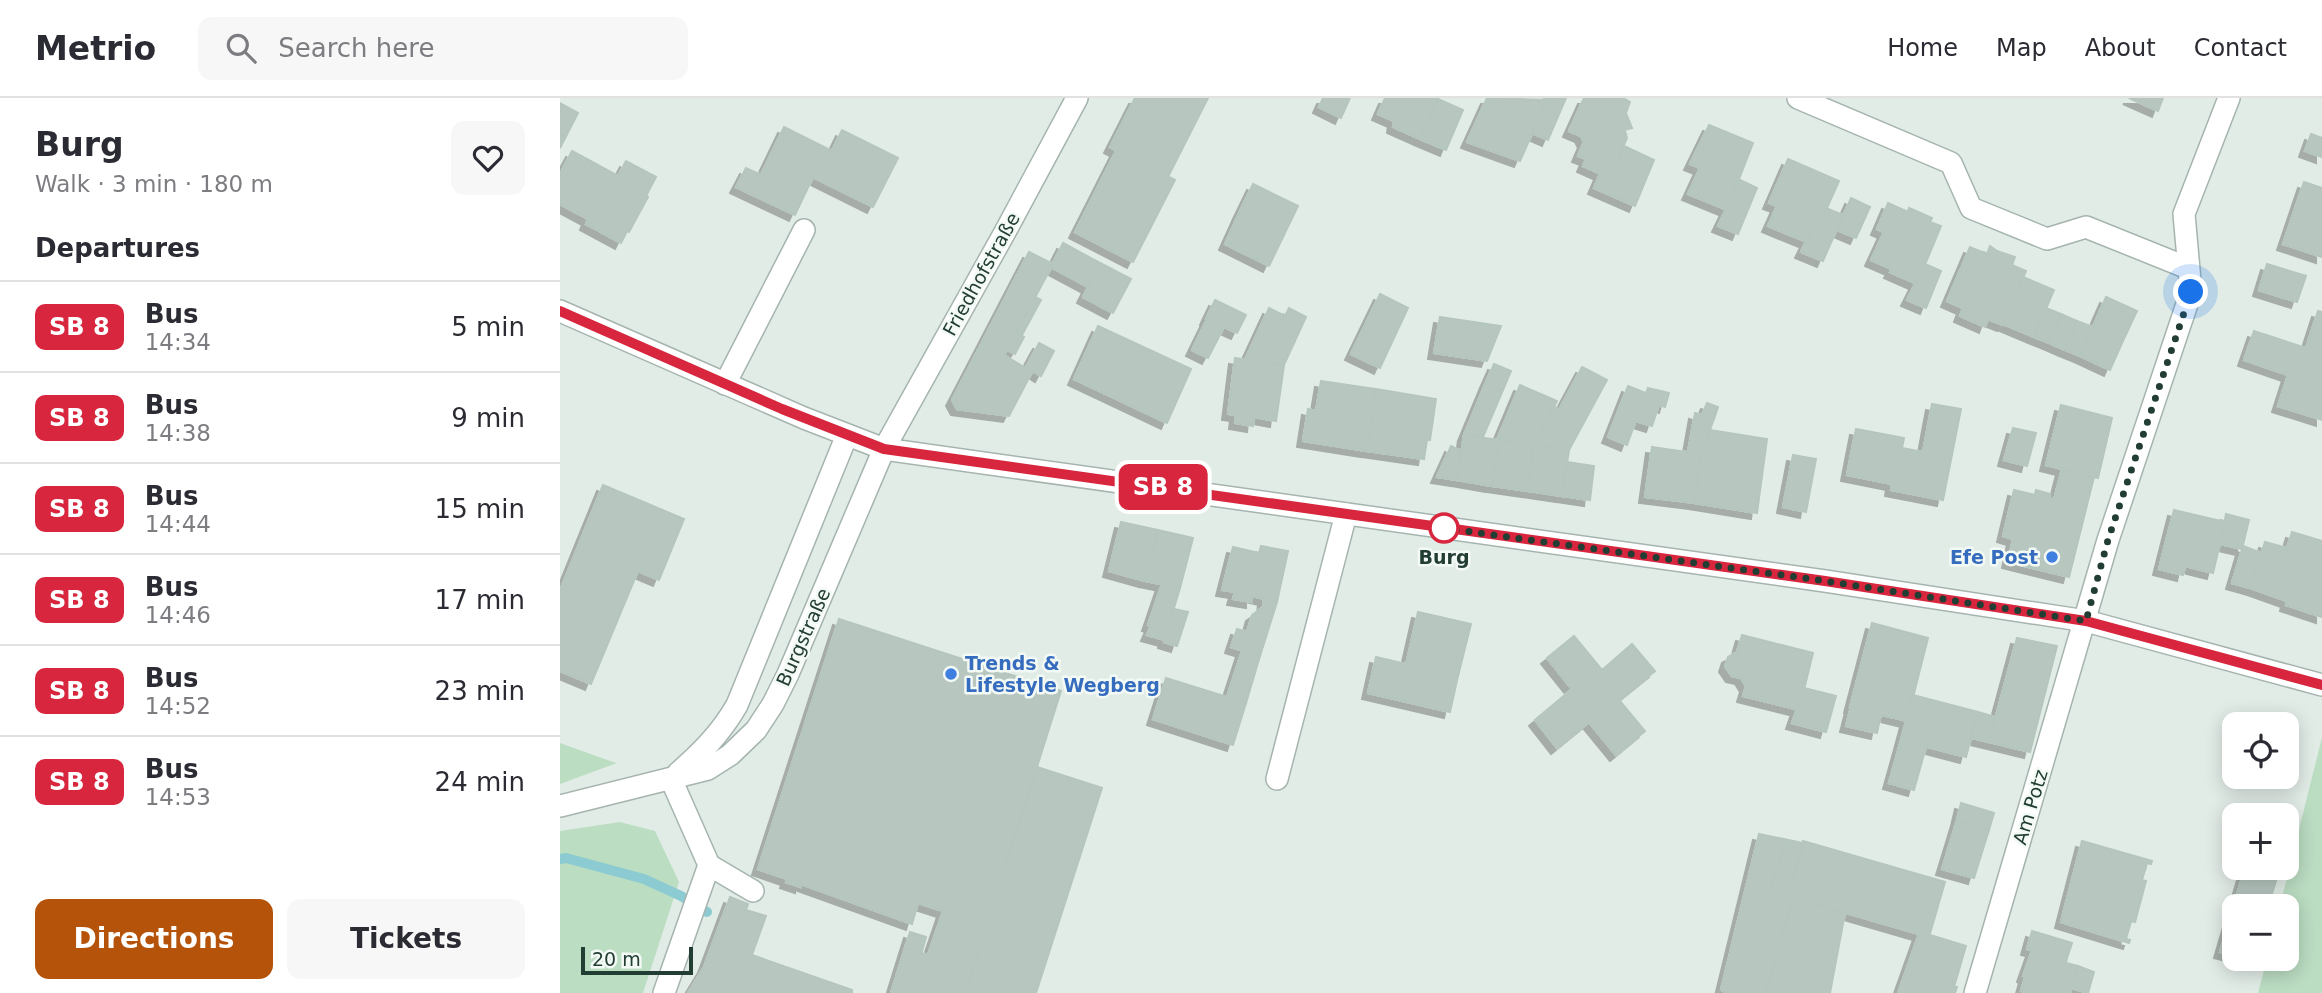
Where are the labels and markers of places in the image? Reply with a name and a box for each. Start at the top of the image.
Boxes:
marker: Burg [1429,513,1459,543]
place label: Burg [1419,546,1469,568]
place label: Efe Post [1950,546,2038,568]
marker: Efe Post [2044,549,2060,565]
place label: Trends & Lifestyle Wegberg [965,652,1160,696]
marker: Trends & Lifestyle Wegberg [943,666,959,682]

